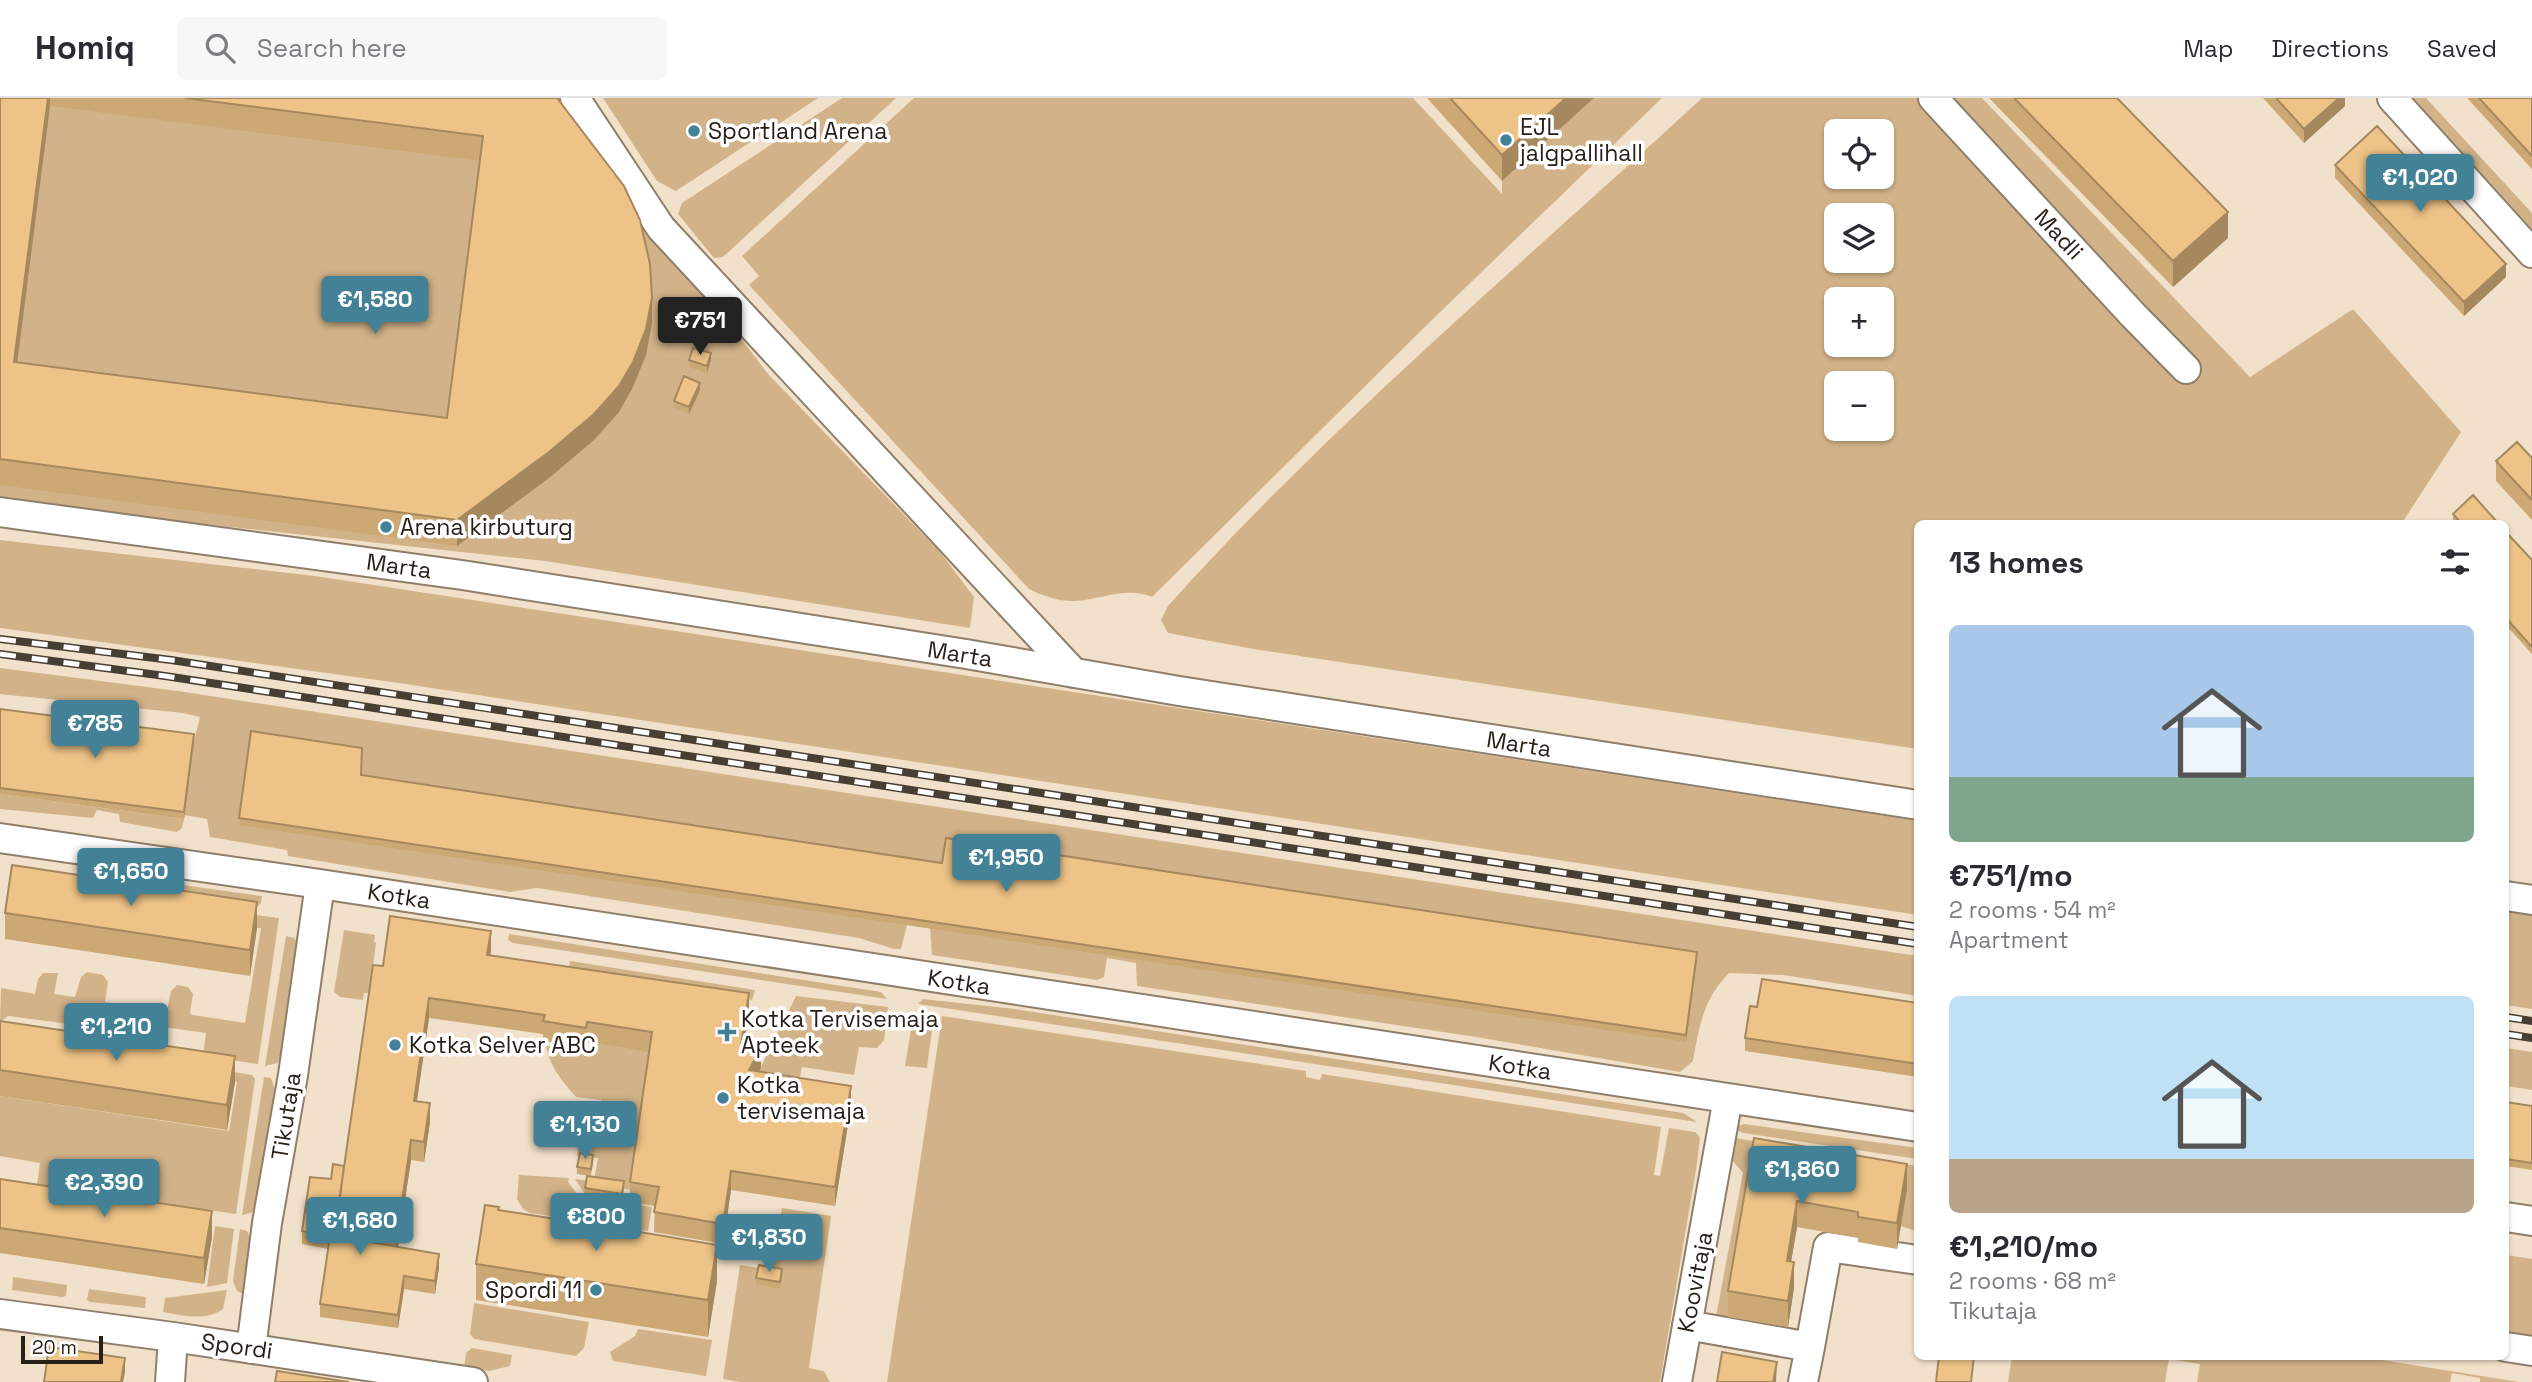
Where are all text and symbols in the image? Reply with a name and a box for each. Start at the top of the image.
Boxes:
search box [177,17,667,80]
text: Homiq [35,27,135,69]
icon: search [201,29,239,67]
text: Search here [257,31,407,65]
text: Map [2183,33,2233,64]
text: Directions [2271,33,2389,64]
text: Saved [2427,33,2497,64]
place label: EJL jalgpallihall [1519,112,1643,168]
place label: Sportland Arena [708,116,887,146]
map controls [1824,119,1894,441]
button: locate [1824,119,1894,189]
marker: Sportland Arena [686,123,702,139]
marker: EJL jalgpallihall [1498,132,1514,148]
pin: €1,020 [2363,155,2477,214]
text: €1,020 [2382,162,2458,192]
street label: Madli [2028,202,2090,266]
button: layers [1824,203,1894,273]
pin: €1,580 [318,276,432,336]
text: €1,580 [337,284,413,314]
button: + [1824,287,1894,357]
pin: €751 [659,298,741,357]
text: €751 [674,305,726,335]
button: − [1824,371,1894,441]
place label: Arena kirbuturg [400,512,573,542]
marker: Arena kirbuturg [378,519,394,535]
text: 13 homes [1949,543,2084,582]
icon: filters [2436,543,2474,581]
street label: Marta [364,547,434,585]
street label: Marta [925,634,995,674]
icon: home [2149,670,2275,796]
pin: €785 [54,700,136,760]
text: €785 [67,708,123,738]
street label: Marta [1484,724,1554,764]
pin: €1,950 [949,834,1063,894]
text: €1,950 [968,842,1044,872]
pin: €1,650 [74,848,188,908]
text: €1,650 [93,856,169,886]
text: €751/mo [1949,856,2073,895]
street label: Kotka [365,876,433,916]
text: 2 rooms · 54 m² [1949,895,2116,925]
text: Apartment [1949,925,2069,955]
street label: Kotka [925,962,993,1002]
pin: €1,210 [59,1004,173,1063]
place label: Kotka Tervisemaja Apteek [741,1004,939,1060]
text: €1,210 [80,1011,152,1041]
marker: Kotka Tervisemaja Apteek [719,1024,735,1040]
place label: Kotka Selver ABC [409,1030,596,1060]
marker: Kotka Selver ABC [387,1037,403,1053]
icon: home [2149,1041,2275,1167]
street label: Kotka [1486,1047,1554,1087]
street label: Tikutaja [264,1070,308,1162]
place label: Kotka tervisemaja [737,1070,865,1126]
marker: Kotka tervisemaja [715,1090,731,1106]
pin: €1,130 [528,1102,642,1161]
text: €1,130 [550,1109,620,1139]
pin: €1,860 [1745,1146,1859,1206]
text: €1,860 [1764,1154,1840,1184]
pin: €2,390 [47,1160,161,1219]
text: €2,390 [64,1167,144,1197]
pin: €800 [555,1194,637,1253]
pin: €1,680 [303,1198,417,1257]
text: €800 [566,1201,626,1231]
text: €1,680 [322,1205,398,1235]
pin: €1,830 [712,1214,826,1274]
text: €1,830 [731,1222,807,1252]
text: €1,210/mo [1949,1227,2098,1266]
street label: Koovitaja [1671,1229,1719,1335]
text: 2 rooms · 68 m² [1949,1266,2116,1296]
place label: Spordi 11 [485,1275,582,1305]
marker: Spordi 11 [588,1282,604,1298]
text: Tikutaja [1949,1296,2037,1326]
street label: Spordi [199,1326,275,1366]
scale bar [21,1333,103,1365]
text: 20 m [32,1335,77,1360]

